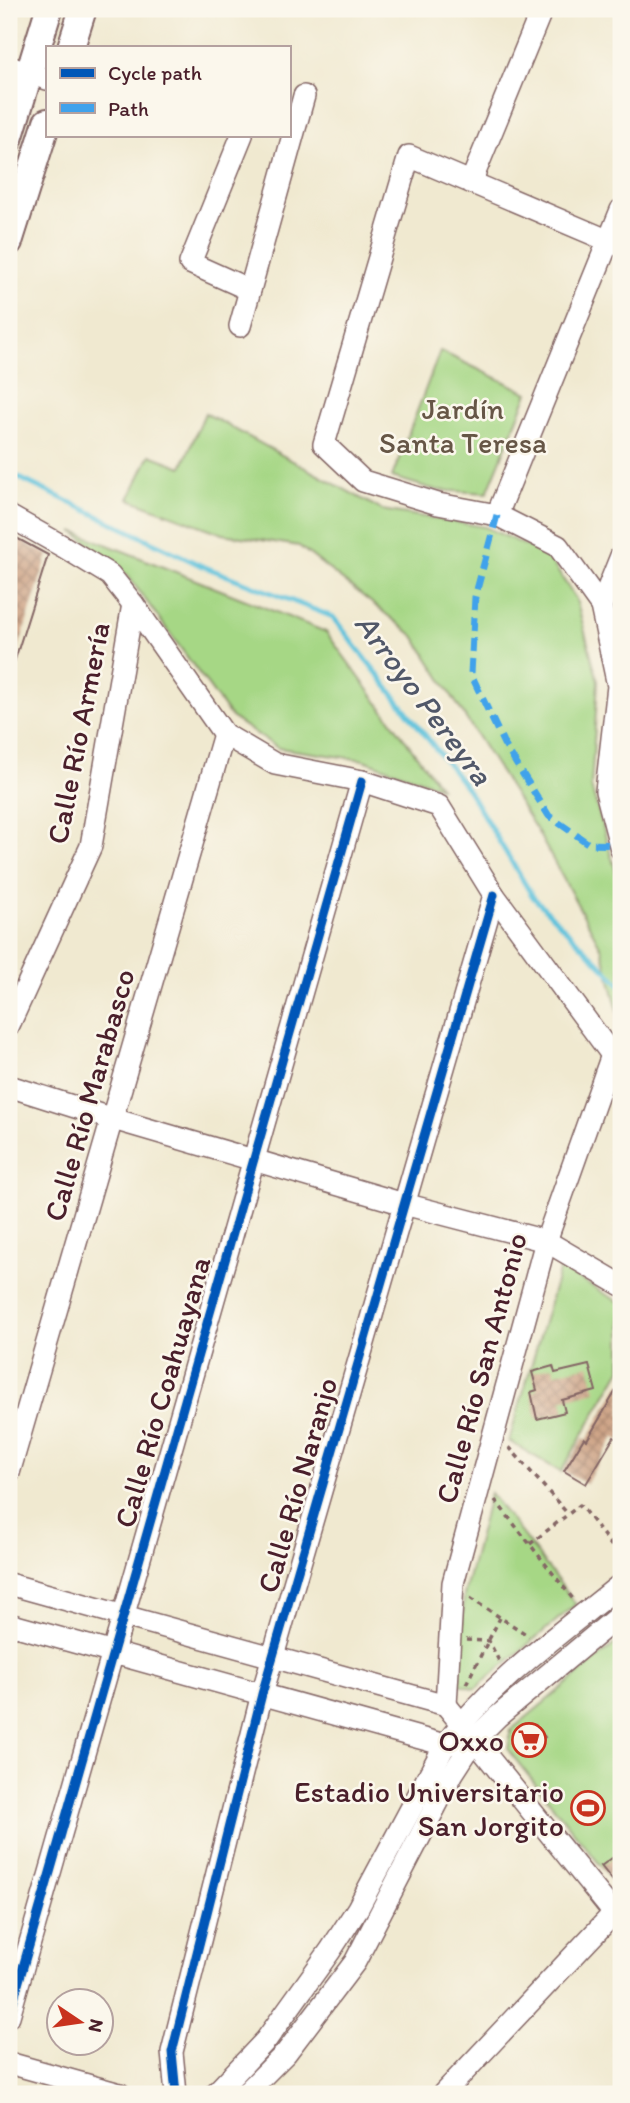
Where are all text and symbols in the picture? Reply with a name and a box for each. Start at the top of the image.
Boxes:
legend [46,46,290,136]
text: Cycle path [108,60,202,85]
text: Path [108,96,149,121]
park label: Jardín Santa Teresa [379,390,547,461]
water label: Arroyo Pereyra [347,606,502,793]
street label: Calle Río Armería [38,619,118,847]
street label: Calle Río Marabasco [35,964,143,1226]
street label: Calle Río San Antonio [427,1228,535,1508]
street label: Calle Río Coahuayana [106,1252,219,1532]
street label: Calle Río Naranjo [249,1373,345,1597]
supermarket icon: Oxxo [510,1721,548,1759]
place label: Oxxo [438,1722,504,1759]
place label: Estadio Universitario San Jorgito [294,1773,564,1844]
sports icon: Estadio Universitario San Jorgito [569,1789,607,1827]
north arrow [46,1988,116,2058]
text: N [83,2017,109,2035]

